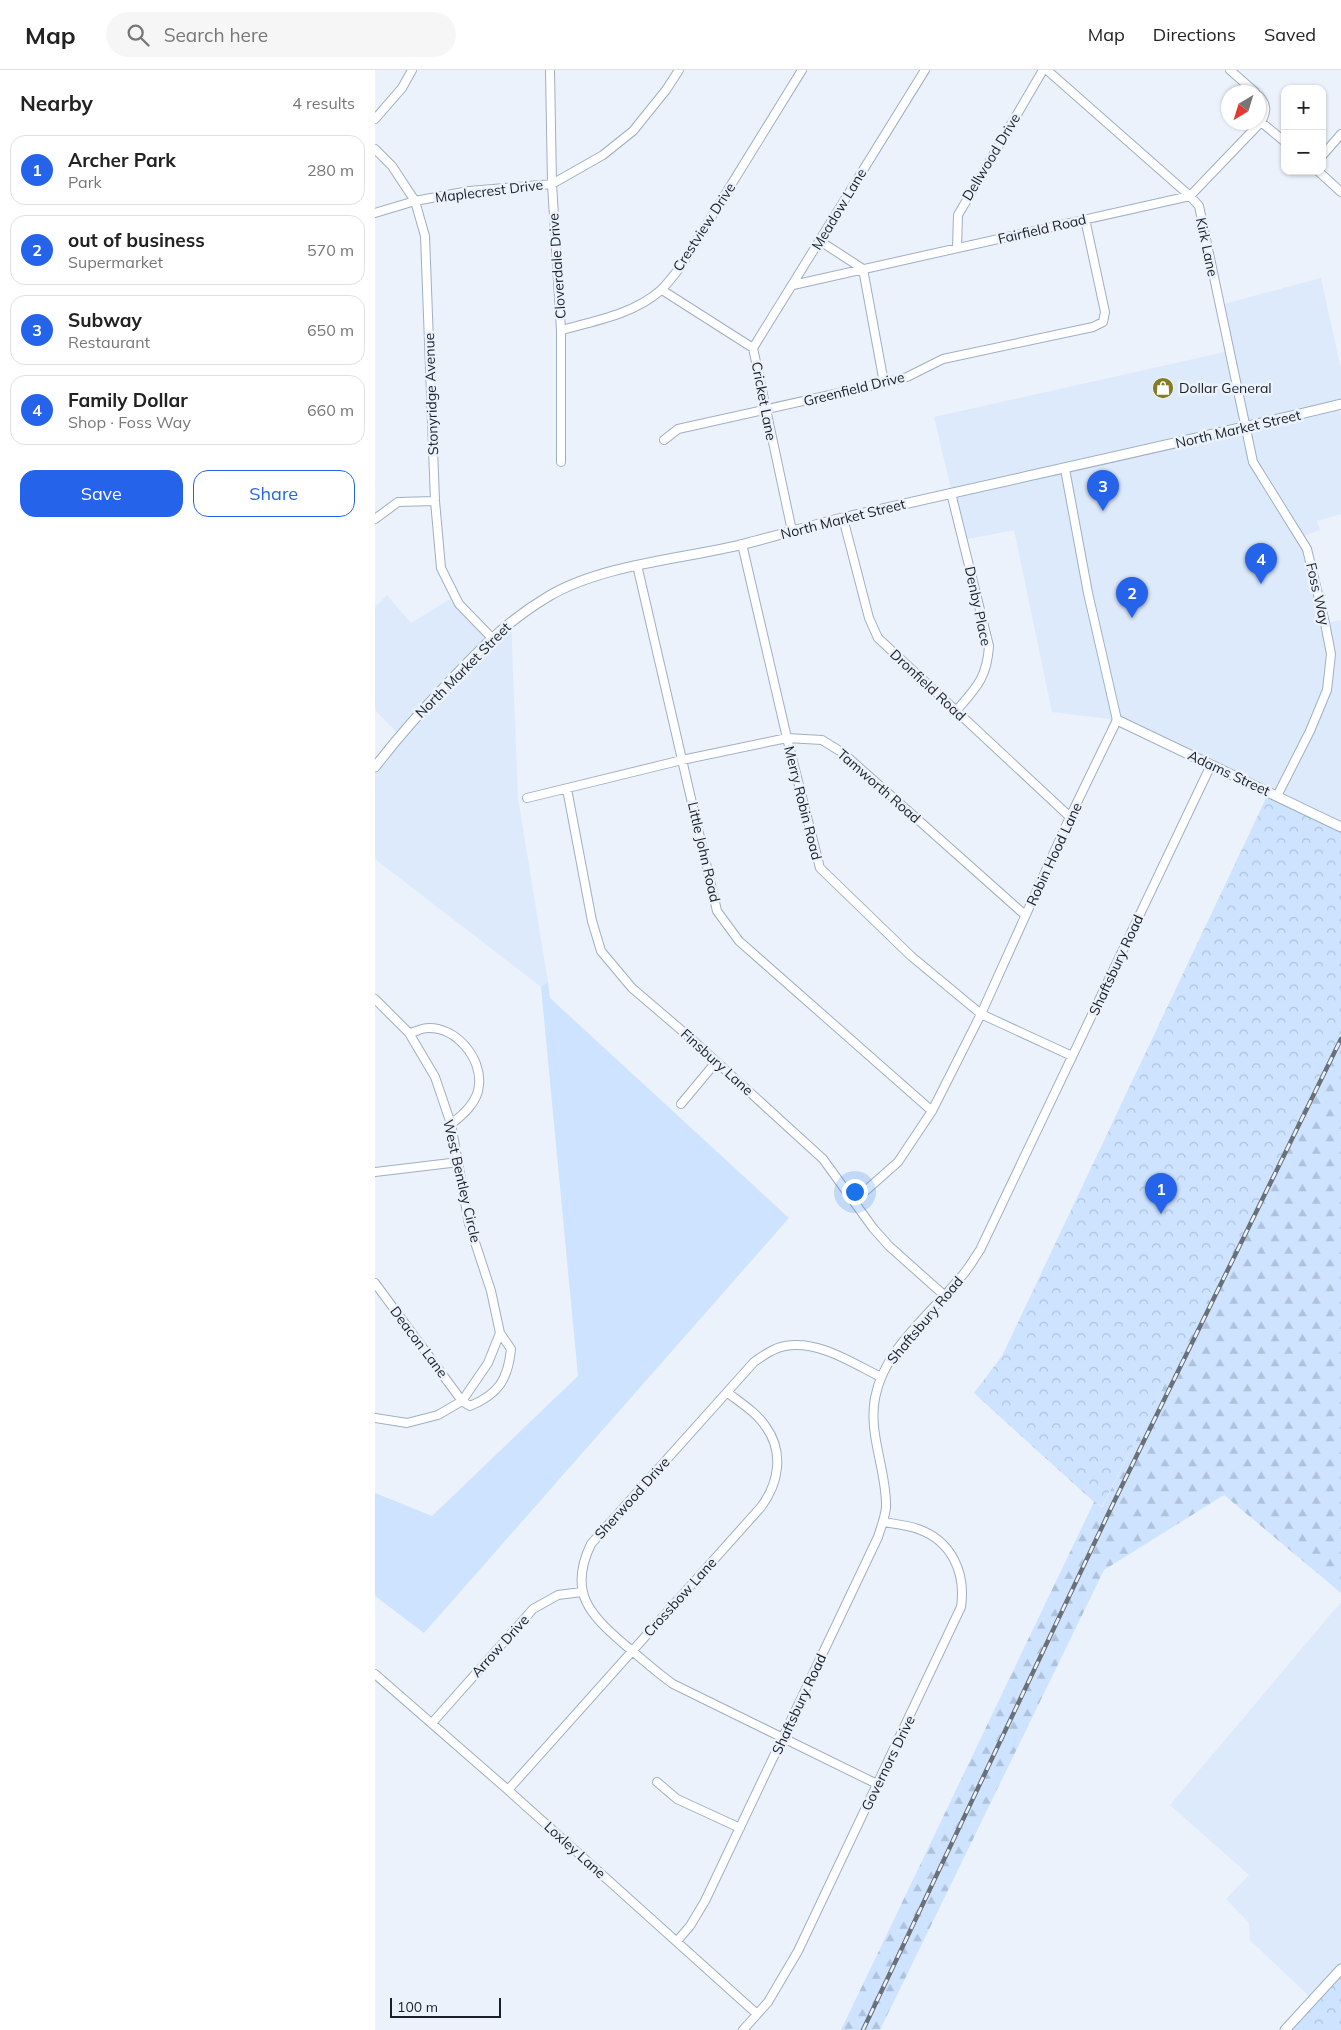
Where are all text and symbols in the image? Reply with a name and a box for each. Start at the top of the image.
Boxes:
search box [106,12,456,57]
text: Map [25,20,76,50]
icon: search [124,21,152,49]
text: Search here [164,23,268,47]
text: Map [1088,23,1125,46]
text: Directions [1153,23,1236,46]
text: Saved [1264,23,1316,46]
north arrow [1221,85,1266,130]
map controls [1281,85,1326,175]
button: + [1281,85,1326,130]
text: Nearby [20,90,93,116]
text: 4 results [292,93,355,113]
street label: Dellwood Drive [958,110,1024,204]
button: − [1281,130,1326,175]
text: Archer Park [68,148,176,172]
text: 1 [32,160,42,180]
text: 280 m [307,160,354,180]
street label: Meadow Lane [808,165,870,253]
text: Park [68,172,102,192]
street label: Maplecrest Drive [434,175,544,207]
street label: Crestview Drive [669,179,739,275]
street label: Fairfield Road [996,210,1088,248]
street label: Cloverdale Drive [544,213,570,319]
street label: Kirk Lane [1192,216,1222,278]
text: out of business [68,228,205,252]
text: 2 [32,240,42,260]
text: 570 m [307,240,354,260]
text: Supermarket [68,252,163,272]
text: Subway [68,308,142,332]
text: 3 [32,320,42,340]
text: 650 m [307,320,354,340]
text: Restaurant [68,332,150,352]
street label: Stonyridge Avenue [420,333,442,455]
street label: Cricket Lane [748,360,780,442]
street label: Greenfield Drive [802,368,906,410]
shop icon: Dollar General [1151,376,1175,400]
place label: Dollar General [1179,379,1272,397]
text: Family Dollar [68,388,188,412]
text: 4 [32,400,42,420]
text: 660 m [307,400,354,420]
street label: North Market Street [1174,406,1303,452]
text: Shop · Foss Way [68,412,191,432]
button: Save [20,470,183,517]
button: Share [193,470,355,517]
pin: 3 [1087,470,1119,511]
street label: North Market Street [779,495,907,543]
pin: 4 [1245,543,1277,584]
street label: Foss Way [1302,561,1334,628]
street label: Denby Place [961,565,995,647]
pin: 2 [1116,577,1148,618]
street label: North Market Street [411,618,515,722]
street label: Dronfield Road [886,645,970,725]
street label: Merry Robin Road [780,744,826,862]
street label: Tamworth Road [834,745,924,827]
street label: Adams Street [1185,746,1273,800]
street label: Little John Road [684,800,724,904]
street label: Robin Hood Lane [1022,800,1086,908]
street label: Shaftsbury Road [1085,912,1147,1018]
street label: Finsbury Lane [677,1025,757,1099]
street label: West Bentley Circle [439,1118,485,1244]
pin: 1 [1145,1173,1177,1214]
your location [842,1179,868,1205]
street label: Shaftsbury Road [883,1272,967,1368]
street label: Deacon Lane [386,1303,452,1381]
street label: Sherwood Drive [591,1453,673,1543]
street label: Crossbow Lane [640,1554,720,1640]
street label: Arrow Drive [467,1611,533,1681]
street label: Shaftsbury Road [768,1651,830,1757]
street label: Governors Drive [857,1712,919,1814]
street label: Loxley Lane [540,1818,610,1882]
scale bar [390,1995,501,2018]
text: 100 m [397,1998,438,2016]

